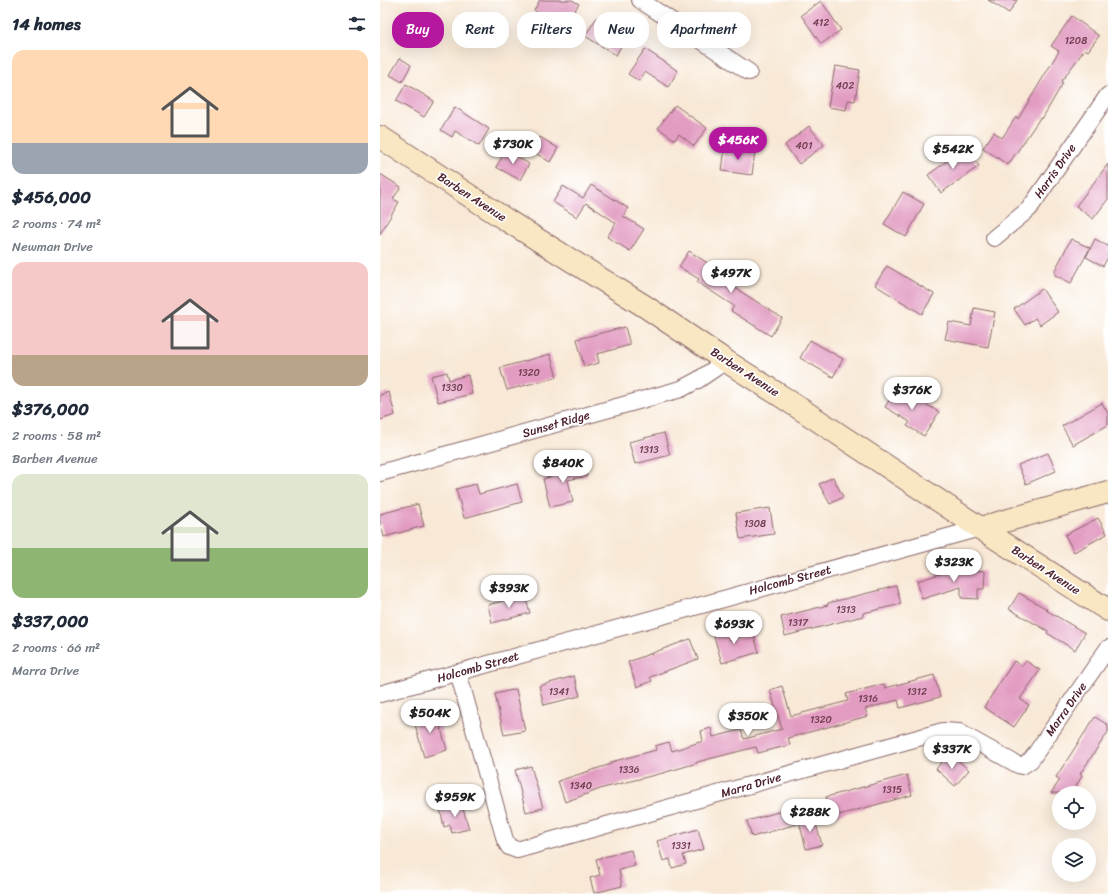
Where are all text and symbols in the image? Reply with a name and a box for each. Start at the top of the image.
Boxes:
text: 14 homes [12,9,81,39]
chip: Buy [392,12,444,48]
chip: Rent [452,12,509,48]
chip: Filters [517,12,586,48]
chip: New [594,12,649,48]
chip: Apartment [657,12,751,48]
icon: filters [346,13,368,35]
house number: 412 [813,14,829,32]
house number: 1208 [1065,32,1087,50]
icon: home [154,76,226,148]
house number: 402 [836,77,854,95]
pin: $456K [710,127,766,161]
text: $456K [718,128,758,151]
pin: $730K [485,131,541,165]
text: $730K [493,132,533,155]
pin: $542K [925,136,981,170]
house number: 401 [796,137,812,155]
text: $542K [933,137,973,160]
street label: Harris Drive [1028,139,1082,203]
street label: Barben Avenue [433,166,511,228]
text: $456,000 [12,182,91,212]
text: 2 rooms · 74 m² [12,212,101,235]
text: Newman Drive [12,235,93,258]
pin: $497K [703,260,759,294]
text: $497K [711,261,751,284]
icon: home [154,288,226,360]
street label: Barben Avenue [706,341,784,403]
house number: 1320 [518,364,540,382]
pin: $376K [884,377,940,411]
text: $376K [893,378,931,401]
house number: 1330 [441,379,463,397]
text: $376,000 [12,394,89,424]
street label: Sunset Ridge [520,404,592,444]
text: 2 rooms · 58 m² [12,424,101,447]
house number: 1313 [639,441,659,459]
text: Barben Avenue [12,447,98,470]
pin: $840K [535,450,591,484]
text: $840K [543,451,583,474]
icon: home [154,500,226,572]
house number: 1308 [744,515,766,533]
street label: Barben Avenue [1007,539,1085,601]
pin: $323K [926,549,982,583]
text: $323K [935,550,973,573]
street label: Holcomb Street [746,558,834,602]
pin: $393K [481,575,537,609]
text: $393K [490,576,528,599]
house number: 1313 [836,601,856,619]
text: $337,000 [12,606,89,636]
pin: $693K [706,611,762,645]
text: $693K [714,612,754,635]
house number: 1317 [788,614,809,632]
text: 2 rooms · 66 m² [12,636,100,659]
street label: Holcomb Street [434,645,522,689]
text: Marra Drive [12,659,79,682]
street label: Marra Drive [1039,677,1093,741]
house number: 1341 [549,683,569,701]
house number: 1312 [907,683,927,701]
house number: 1316 [858,690,878,708]
pin: $504K [402,700,458,734]
text: $504K [410,701,450,724]
pin: $350K [720,703,776,737]
text: $350K [728,704,768,727]
house number: 1320 [810,711,832,729]
pin: $337K [924,736,980,770]
text: $337K [933,737,971,760]
house number: 1336 [619,761,640,779]
street label: Marra Drive [718,766,784,804]
house number: 1340 [570,777,592,795]
house number: 1315 [882,781,902,799]
pin: $959K [427,784,483,818]
text: $959K [435,785,475,808]
map controls [1052,786,1096,882]
button: locate [1052,786,1096,830]
pin: $288K [782,799,838,833]
text: $288K [790,800,830,823]
house number: 1331 [671,837,691,855]
button: layers [1052,838,1096,882]

